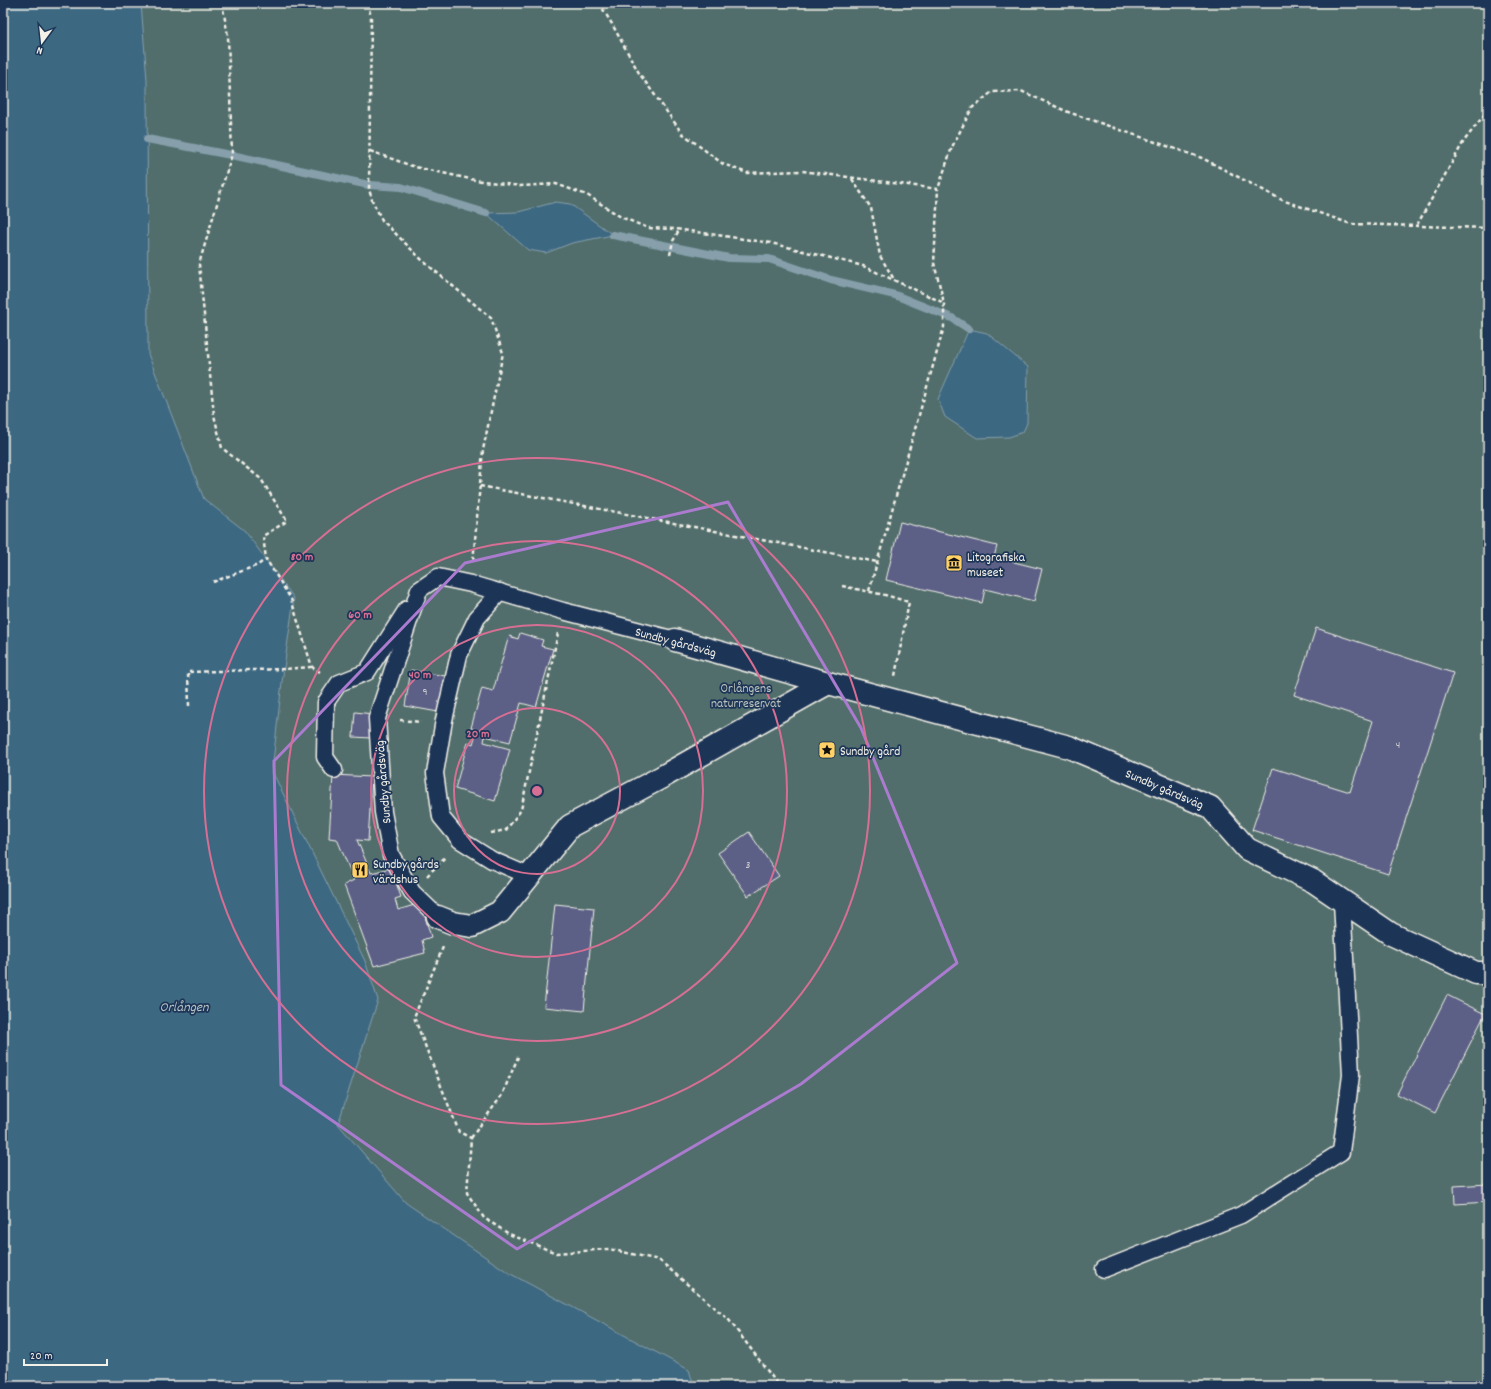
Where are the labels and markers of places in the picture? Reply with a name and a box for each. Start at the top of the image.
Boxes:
place label: Litografiska museet [967,549,1026,583]
museum icon: Litografiska museet [944,553,964,573]
place icon: Sundby gård [817,740,837,760]
place label: Sundby gård [840,743,900,762]
centre of rings [530,784,544,798]
place label: Sundby gårds värdshus [373,856,439,890]
restaurant icon: Sundby gårds värdshus [350,860,370,880]

